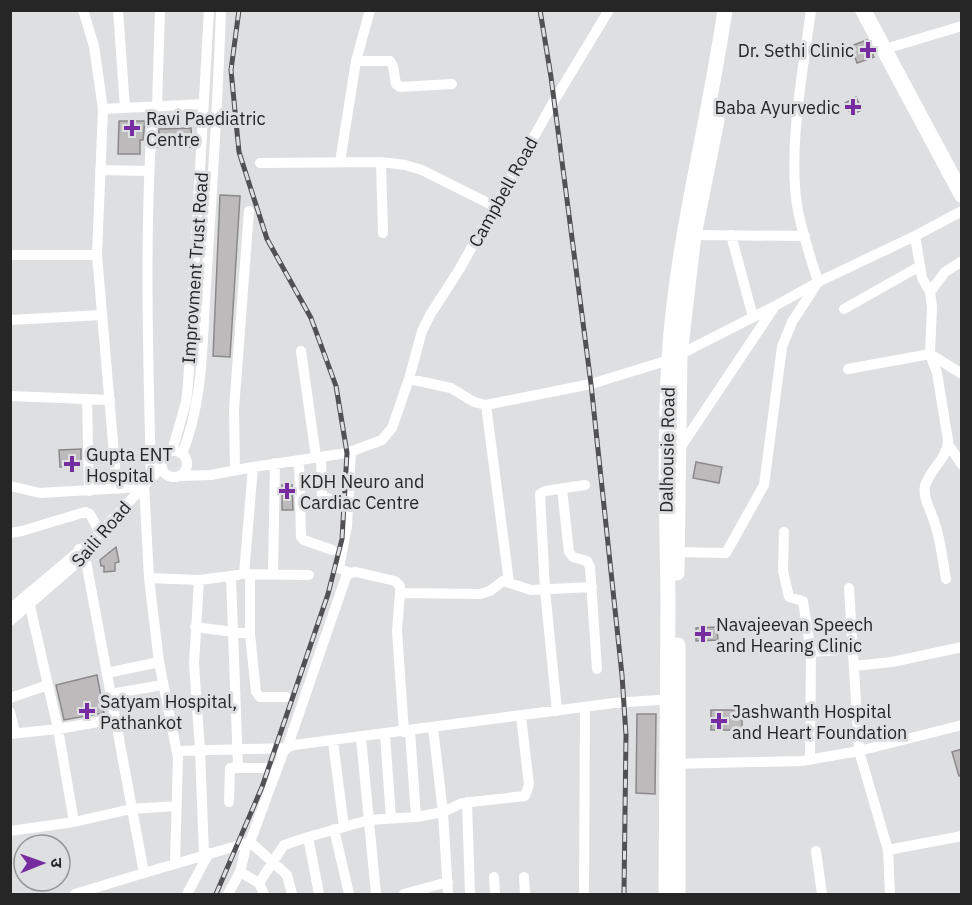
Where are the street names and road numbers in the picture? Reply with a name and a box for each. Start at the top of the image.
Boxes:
street label: Campbell Road [463,133,543,251]
street label: Improvment Trust Road [177,171,213,365]
street label: Dalhousie Road [654,387,680,513]
street label: Saili Road [66,496,136,572]

